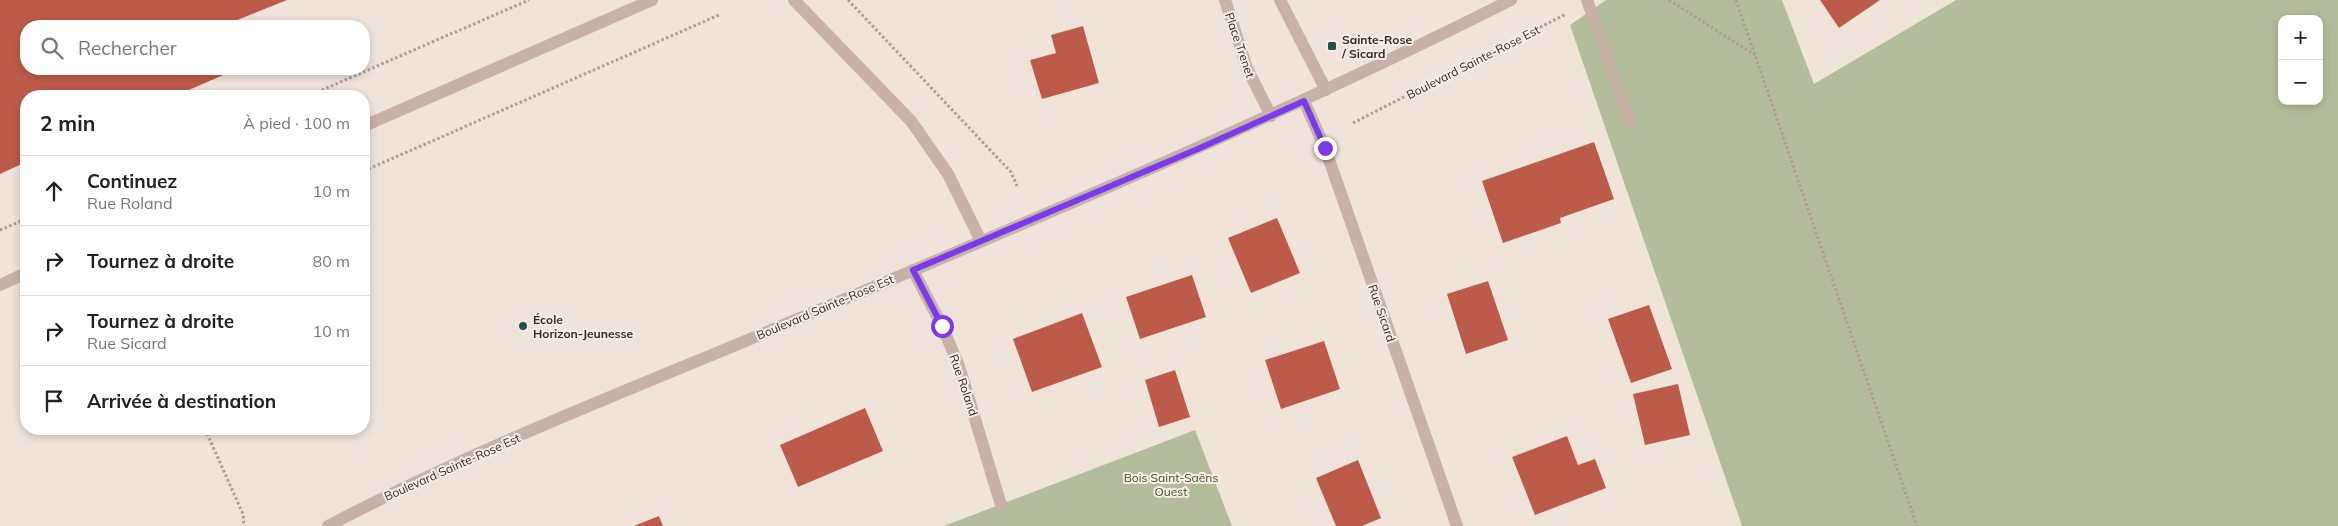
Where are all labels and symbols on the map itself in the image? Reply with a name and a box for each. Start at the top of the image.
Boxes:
street label: Place Trenet [1222,10,1258,80]
street label: Boulevard Sainte-Rose Est [1404,22,1542,102]
place label: Sainte-Rose / Sicard [1341,32,1412,61]
marker: Sainte-Rose / Sicard [1326,40,1338,52]
route end [1314,137,1337,160]
street label: Boulevard Sainte-Rose Est [754,271,896,343]
street label: Rue Sicard [1365,282,1399,344]
place label: École Horizon-Jeunesse [533,312,634,341]
route start [931,315,954,338]
marker: École Horizon-Jeunesse [517,320,529,332]
street label: Rue Roland [946,352,982,418]
street label: Boulevard Sainte-Rose Est [382,430,522,504]
park label: Bois Saint-Saëns Ouest [1124,470,1218,499]

